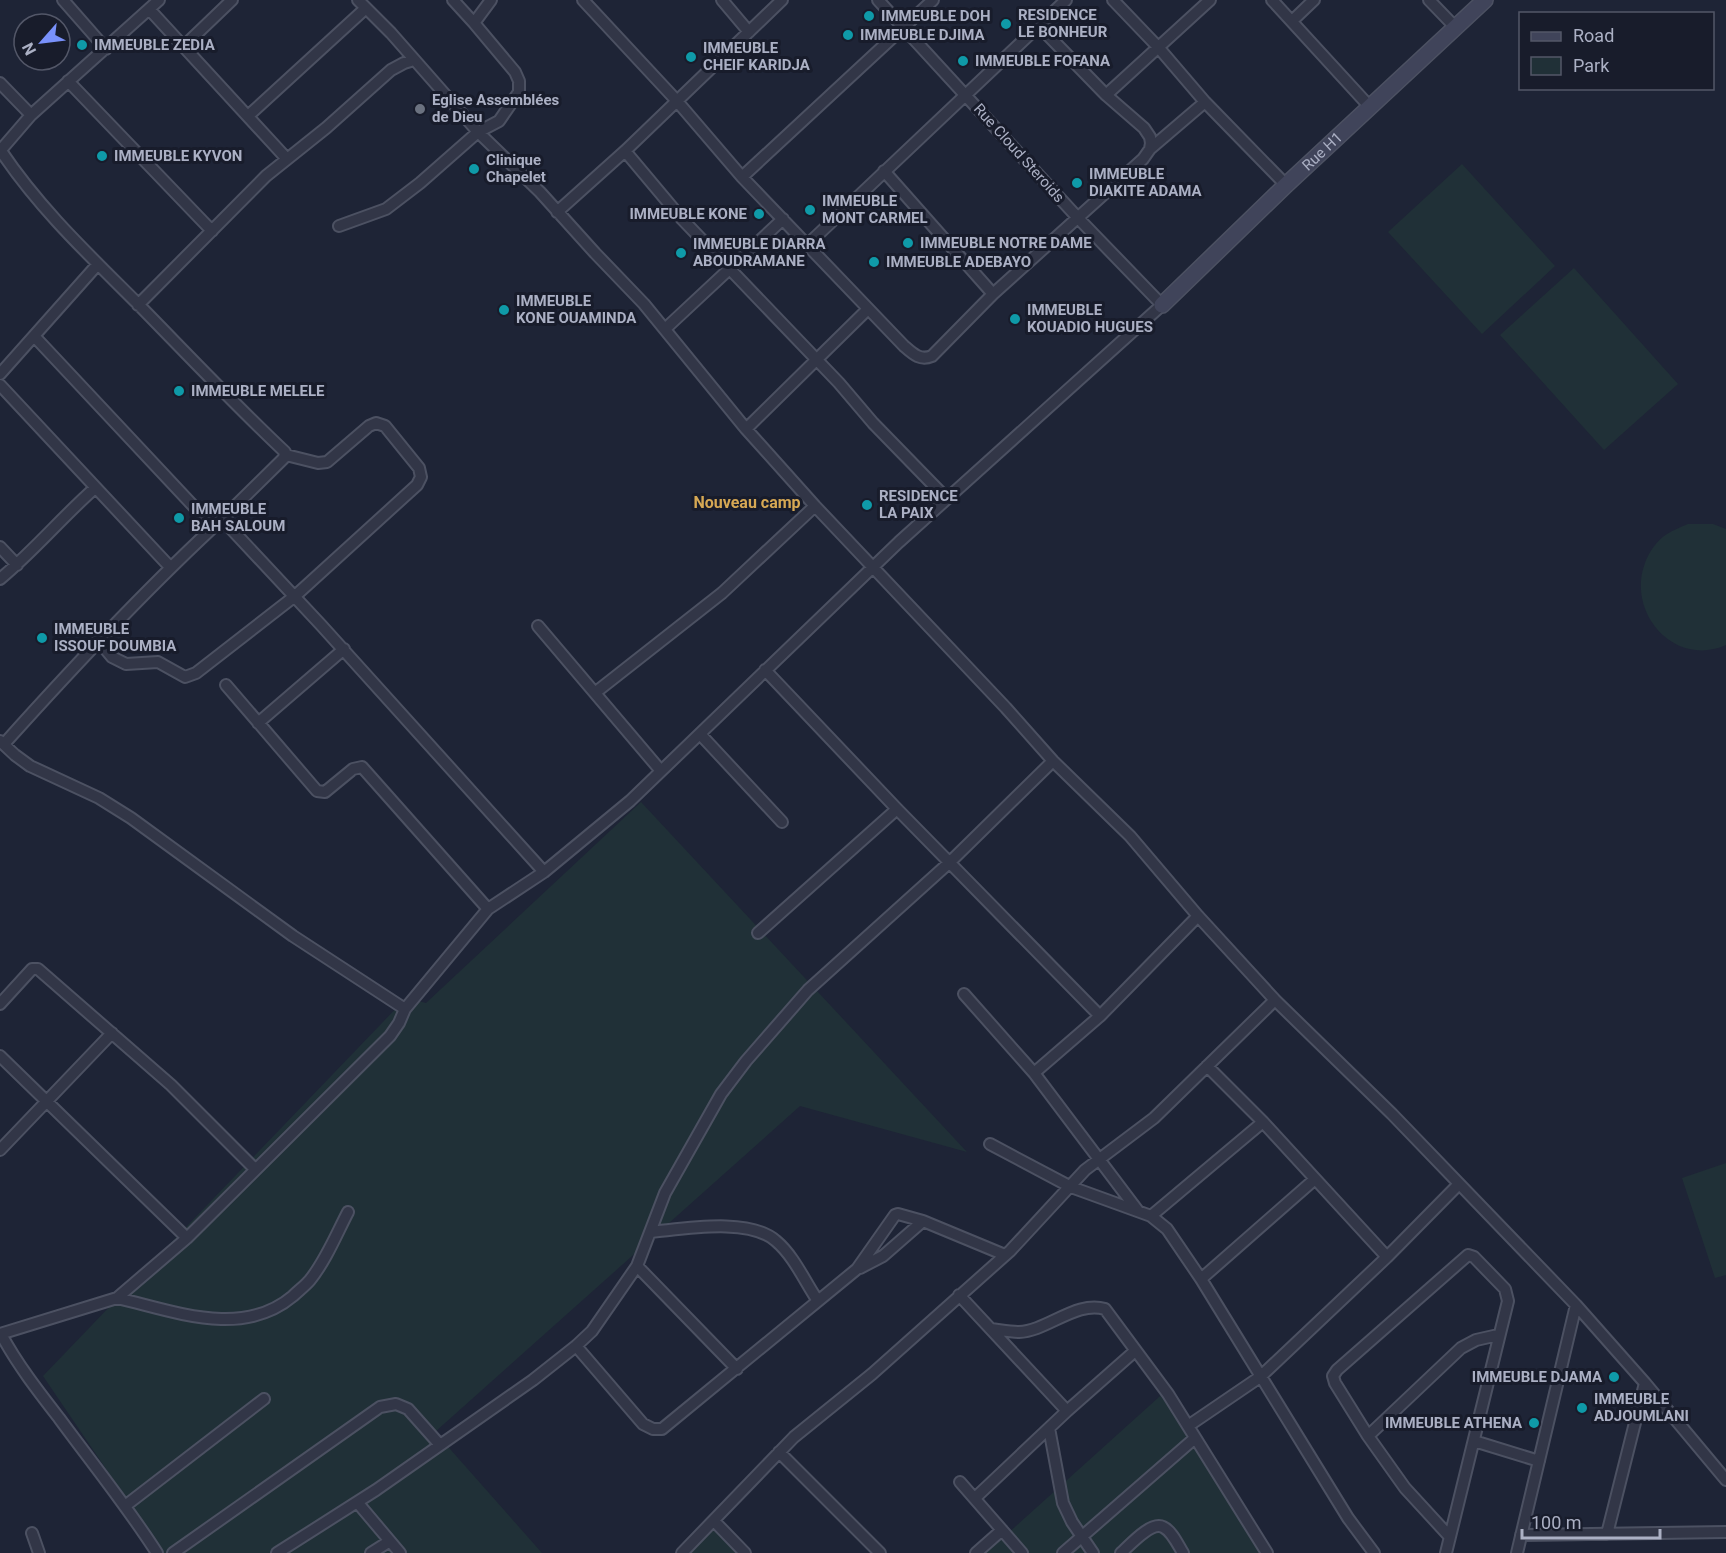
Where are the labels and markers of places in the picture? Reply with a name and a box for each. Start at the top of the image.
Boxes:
place label: RESIDENCE LE BONHEUR [1018,6,1108,41]
place label: IMMEUBLE DOH [881,7,991,25]
marker: IMMEUBLE DOH [862,9,876,23]
marker: RESIDENCE LE BONHEUR [999,17,1013,31]
place label: IMMEUBLE DJIMA [860,26,986,44]
marker: IMMEUBLE DJIMA [841,28,855,42]
place label: IMMEUBLE ZEDIA [94,36,216,54]
marker: IMMEUBLE ZEDIA [75,38,89,52]
place label: IMMEUBLE CHEIF KARIDJA [703,39,811,74]
marker: IMMEUBLE CHEIF KARIDJA [684,50,698,64]
place label: IMMEUBLE FOFANA [975,52,1111,70]
marker: IMMEUBLE FOFANA [956,54,970,68]
place label: Eglise Assemblées de Dieu [432,91,560,126]
marker: Eglise Assemblées de Dieu [413,102,427,116]
place label: IMMEUBLE KYVON [114,147,242,165]
marker: IMMEUBLE KYVON [95,149,109,163]
place label: Clinique Chapelet [486,151,546,186]
marker: Clinique Chapelet [467,162,481,176]
place label: IMMEUBLE DIAKITE ADAMA [1089,165,1203,200]
marker: IMMEUBLE DIAKITE ADAMA [1070,176,1084,190]
place label: IMMEUBLE MONT CARMEL [822,192,928,227]
marker: IMMEUBLE MONT CARMEL [803,203,817,217]
place label: IMMEUBLE KONE [629,205,748,223]
marker: IMMEUBLE KONE [752,207,766,221]
place label: IMMEUBLE NOTRE DAME [920,234,1092,252]
place label: IMMEUBLE DIARRA ABOUDRAMANE [693,235,826,270]
marker: IMMEUBLE NOTRE DAME [901,236,915,250]
marker: IMMEUBLE DIARRA ABOUDRAMANE [674,246,688,260]
place label: IMMEUBLE ADEBAYO [886,253,1031,271]
marker: IMMEUBLE ADEBAYO [867,255,881,269]
place label: IMMEUBLE KONE OUAMINDA [516,292,637,327]
place label: IMMEUBLE KOUADIO HUGUES [1027,301,1153,336]
marker: IMMEUBLE KONE OUAMINDA [497,303,511,317]
marker: IMMEUBLE KOUADIO HUGUES [1008,312,1022,326]
place label: IMMEUBLE MELELE [191,382,325,400]
marker: IMMEUBLE MELELE [172,384,186,398]
place label: RESIDENCE LA PAIX [879,487,958,522]
marker: RESIDENCE LA PAIX [860,498,874,512]
place label: IMMEUBLE BAH SALOUM [191,500,285,535]
marker: IMMEUBLE BAH SALOUM [172,511,186,525]
place label: IMMEUBLE ISSOUF DOUMBIA [54,620,177,655]
marker: IMMEUBLE ISSOUF DOUMBIA [35,631,49,645]
place label: IMMEUBLE DJAMA [1472,1368,1603,1386]
marker: IMMEUBLE DJAMA [1607,1370,1621,1384]
place label: IMMEUBLE ADJOUMLANI [1594,1390,1689,1425]
marker: IMMEUBLE ADJOUMLANI [1575,1401,1589,1415]
place label: IMMEUBLE ATHENA [1385,1414,1523,1432]
marker: IMMEUBLE ATHENA [1527,1416,1541,1430]

